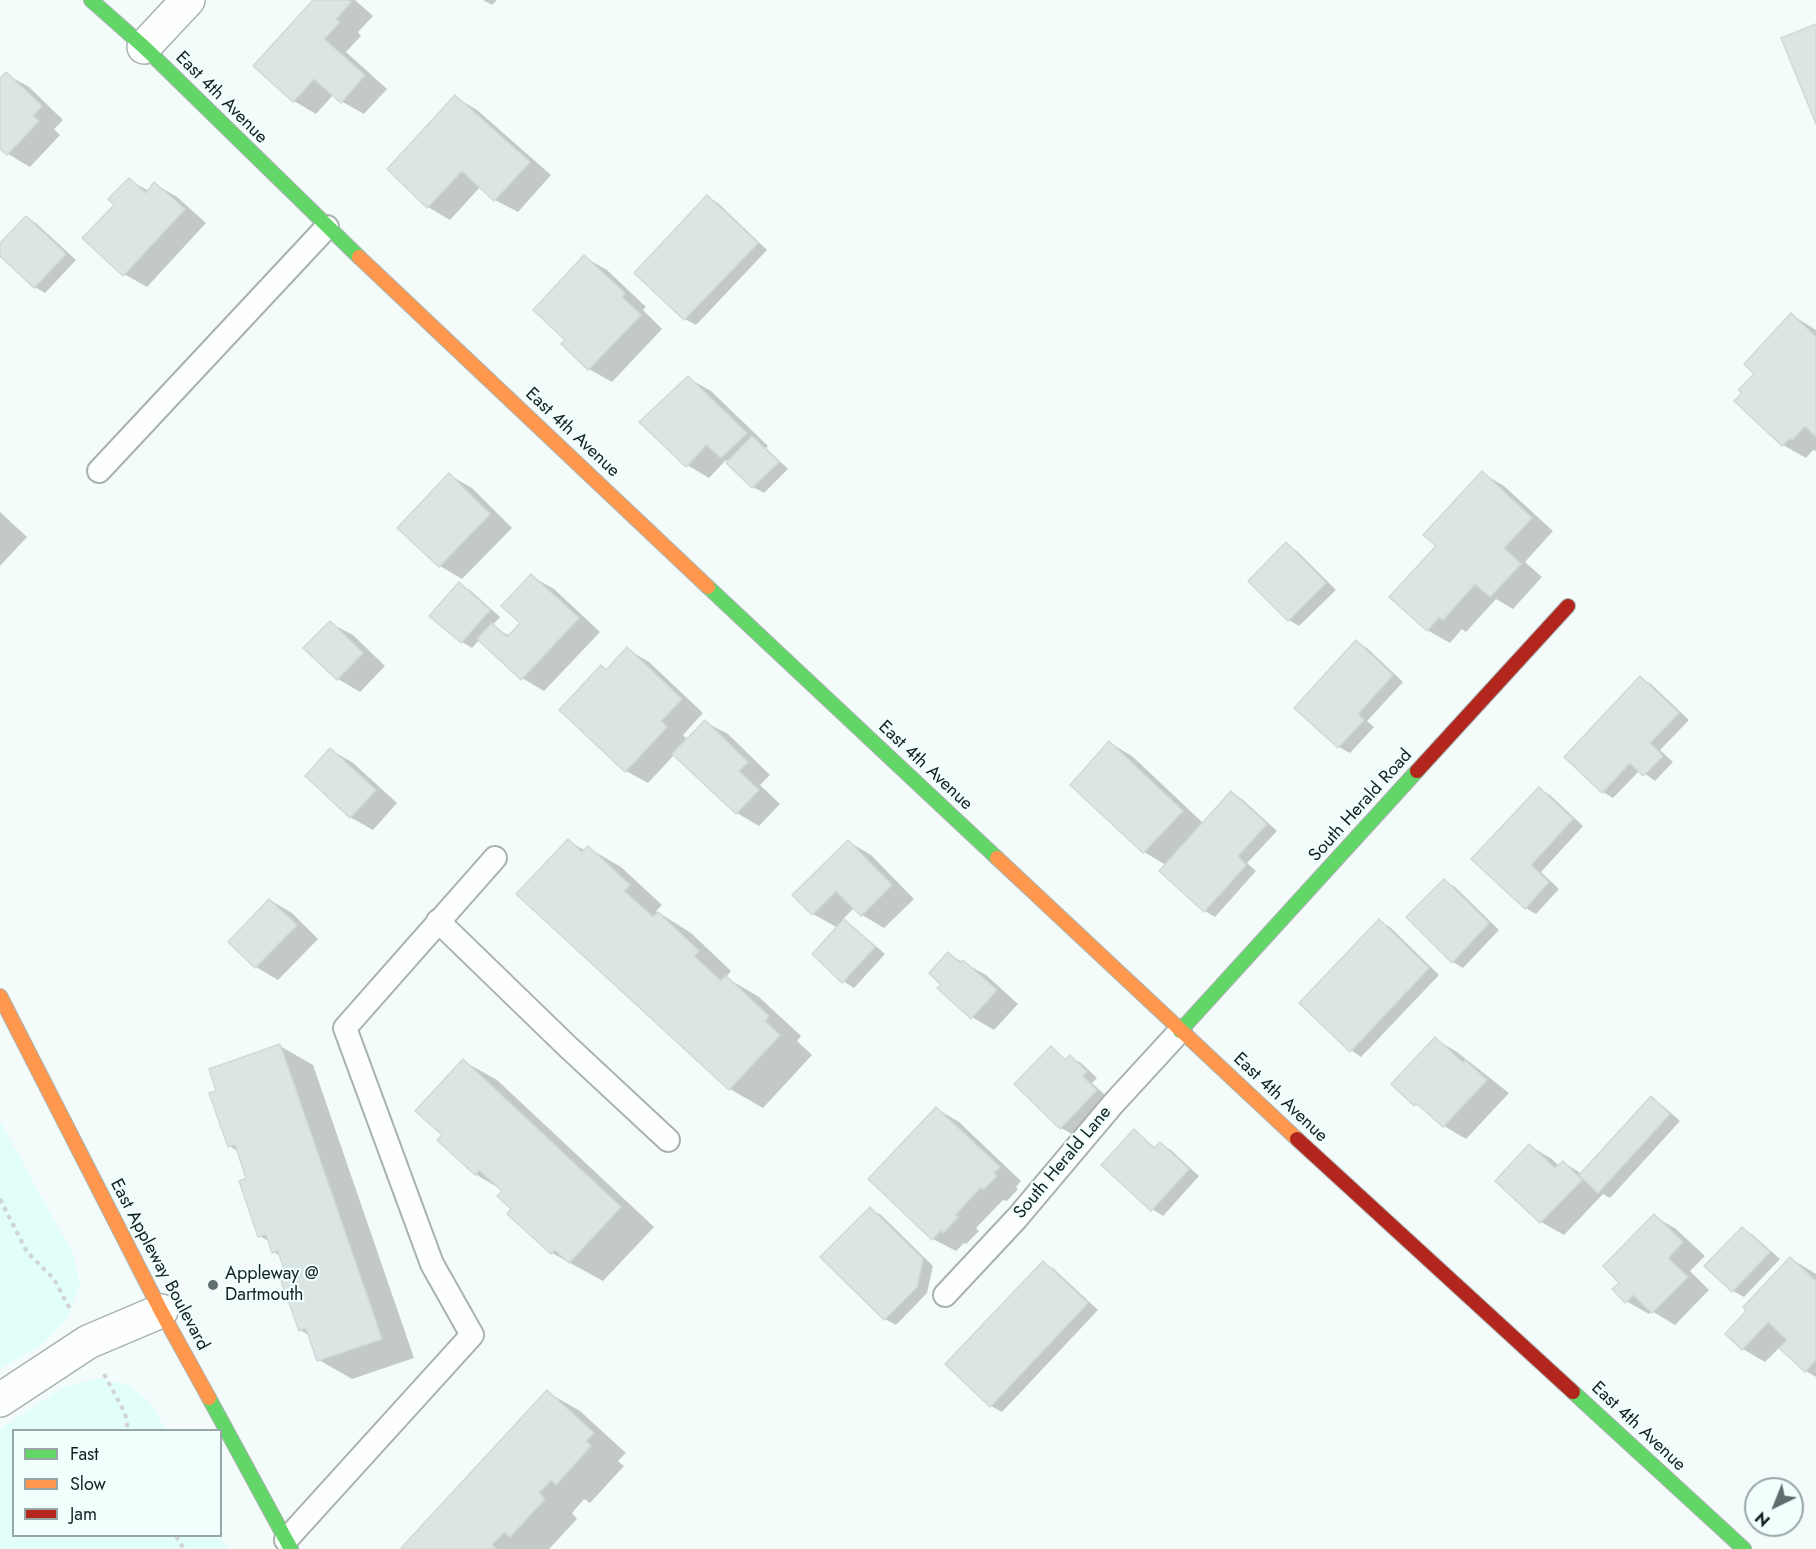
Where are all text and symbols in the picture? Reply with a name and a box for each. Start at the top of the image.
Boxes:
street label: East 4th Avenue [170,47,272,149]
street label: East 4th Avenue [520,384,624,482]
street label: East 4th Avenue [873,717,977,815]
street label: South Herald Road [1305,745,1417,867]
street label: East 4th Avenue [1228,1049,1332,1147]
street label: South Herald Lane [1010,1102,1116,1224]
street label: East Appleway Boulevard [105,1176,213,1354]
place label: Appleway @ Dartmouth [225,1264,319,1306]
marker: Appleway @ Dartmouth [206,1278,220,1292]
street label: East 4th Avenue [1586,1378,1690,1476]
legend [12,1429,222,1537]
text: Fast [70,1441,99,1467]
text: Slow [70,1471,106,1497]
north arrow [1744,1477,1804,1537]
text: Jam [70,1501,97,1527]
text: N [1750,1506,1775,1532]

